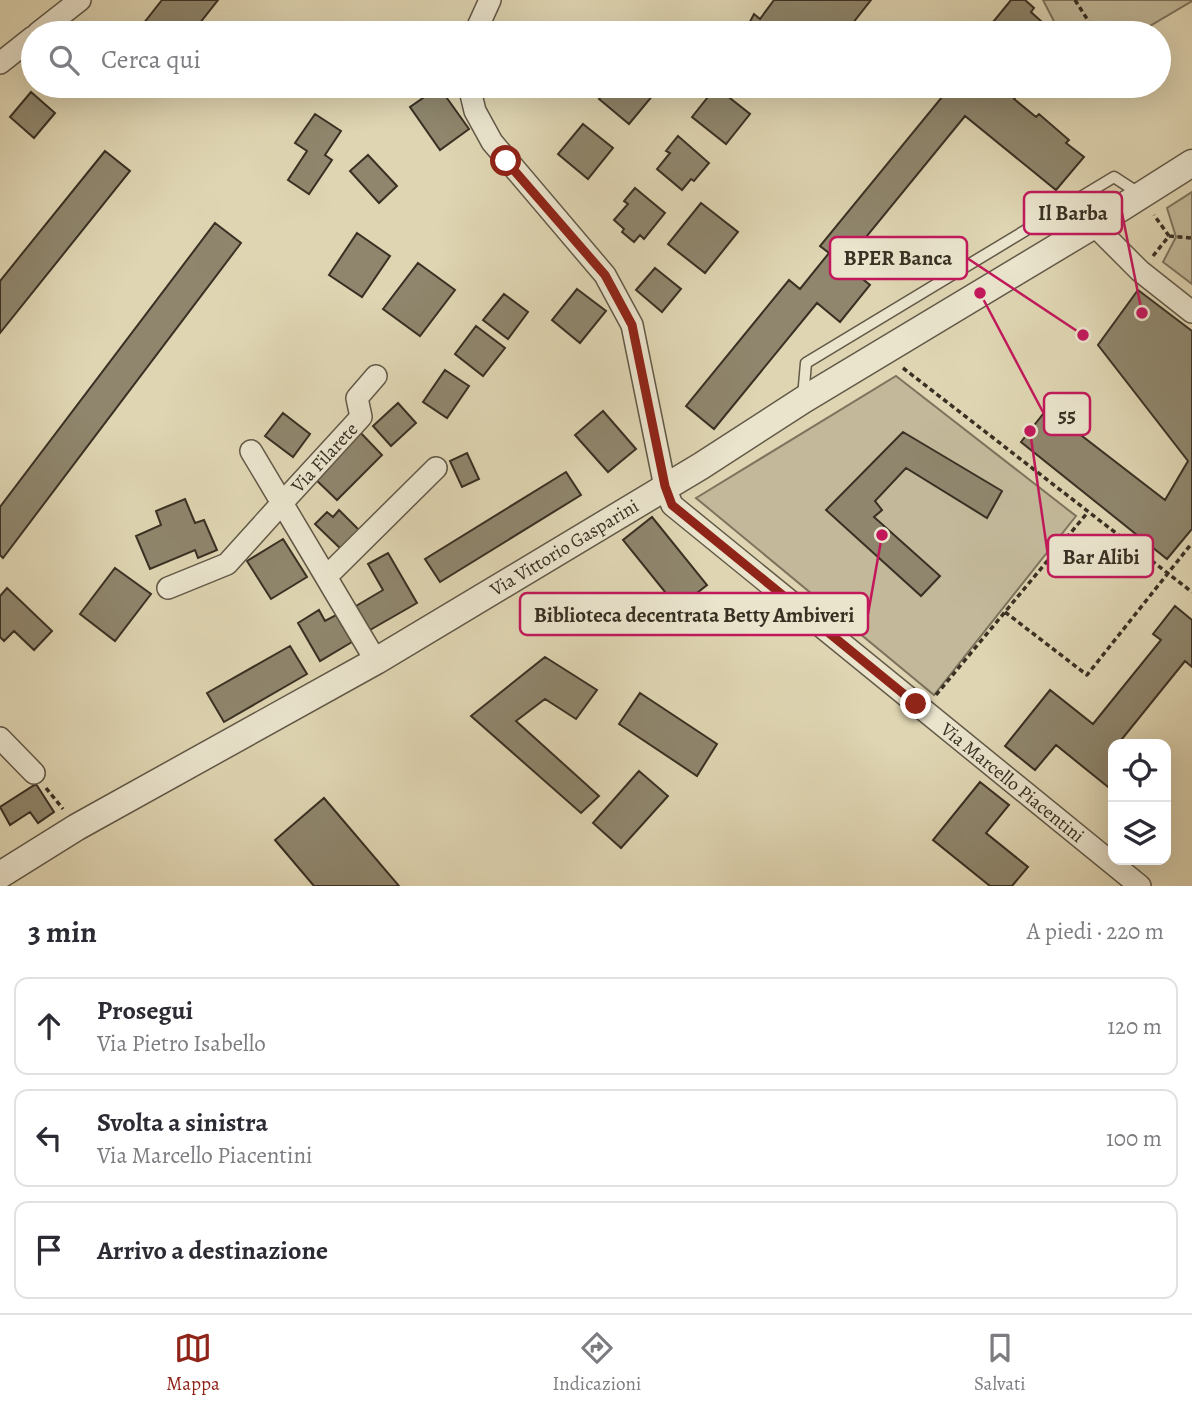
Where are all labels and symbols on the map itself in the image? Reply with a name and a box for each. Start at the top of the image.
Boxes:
route start [490,145,521,176]
callout: Il Barba [1024,192,1122,234]
text: Il Barba [1038,199,1109,227]
callout: BPER Banca [830,237,967,279]
text: BPER Banca [844,244,953,272]
callout: 55 [1044,393,1090,435]
text: 55 [1058,401,1076,429]
street label: Via Filarete [285,417,364,499]
street label: Via Vittorio Gasparini [484,493,644,603]
callout: Bar Alibi [1048,535,1153,577]
text: Bar Alibi [1062,543,1140,571]
callout: Biblioteca decentrata Betty Ambiveri [520,593,868,635]
text: Biblioteca decentrata Betty Ambiveri [534,601,854,629]
route end [900,688,931,719]
street label: Via Marcello Piacentini [934,716,1090,849]

